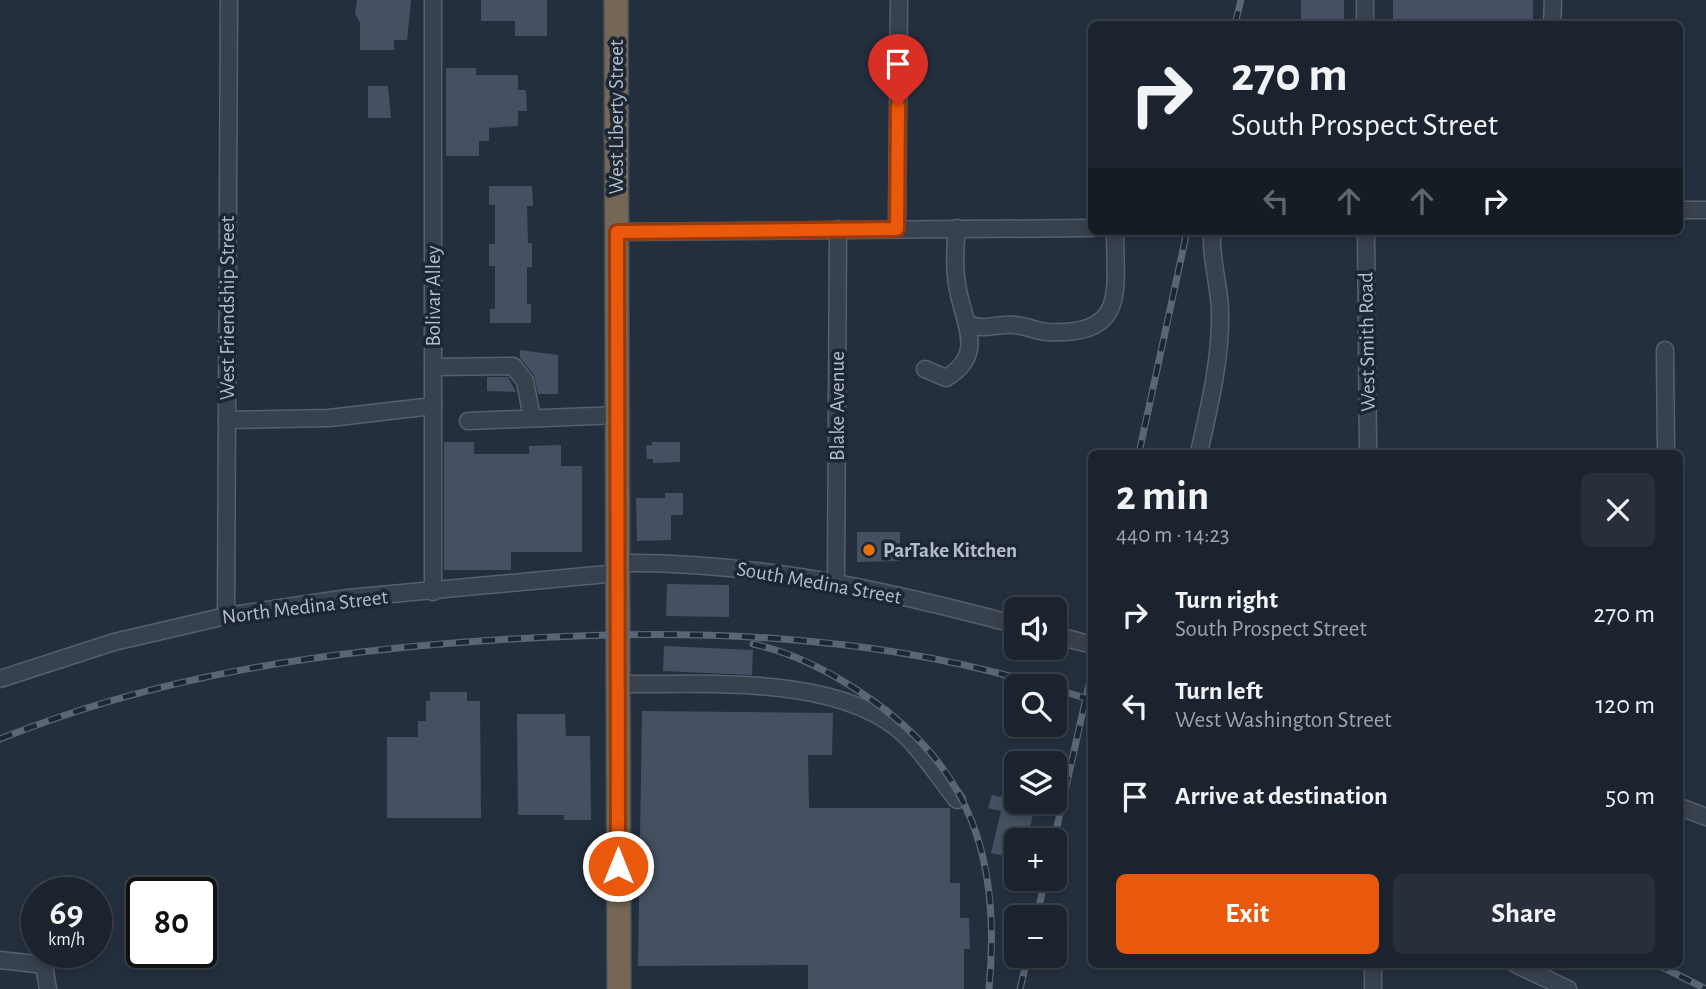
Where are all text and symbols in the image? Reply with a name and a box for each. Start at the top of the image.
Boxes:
pin [868,34,928,106]
street label: West Liberty Street [606,39,627,195]
icon: arrive [879,45,917,83]
icon: right [1116,49,1207,140]
text: 270 m [1231,51,1348,100]
text: South Prospect Street [1231,109,1498,141]
icon: left [1257,182,1295,220]
icon: ahead [1330,182,1368,220]
icon: ahead [1403,182,1441,220]
icon: right [1476,182,1514,220]
street label: West Friendship Street [217,216,238,400]
street label: Bolivar Alley [423,245,444,347]
street label: West Smith Road [1355,272,1379,412]
street label: Blake Avenue [827,351,848,461]
button: close [1581,473,1655,547]
text: 2 min [1116,475,1209,517]
text: 440 m · 14:23 [1116,524,1230,547]
place label: ParTake Kitchen [883,540,1017,561]
marker: ParTake Kitchen [861,542,877,558]
street label: South Medina Street [735,558,903,608]
street label: North Medina Street [221,586,390,628]
text: Turn right [1175,587,1278,613]
icon: right [1116,596,1154,634]
map controls [1004,597,1067,968]
button: sound [1004,597,1067,660]
text: 270 m [1594,601,1655,627]
text: South Prospect Street [1175,618,1367,641]
button: search [1004,674,1067,737]
text: Turn left [1175,678,1263,704]
icon: left [1116,687,1154,725]
text: 120 m [1595,692,1655,718]
text: West Washington Street [1175,709,1392,732]
button: layers [1004,751,1067,814]
icon: arrive [1116,778,1154,816]
text: Arrive at destination [1175,783,1388,809]
text: 50 m [1605,783,1655,809]
button: + [1004,828,1067,891]
position arrow [581,829,655,903]
button: Exit [1116,874,1379,954]
button: Share [1393,874,1655,954]
speed limit sign: 80 [126,877,217,968]
text: 69 [50,896,83,931]
button: − [1004,905,1067,968]
text: km/h [48,931,85,949]

